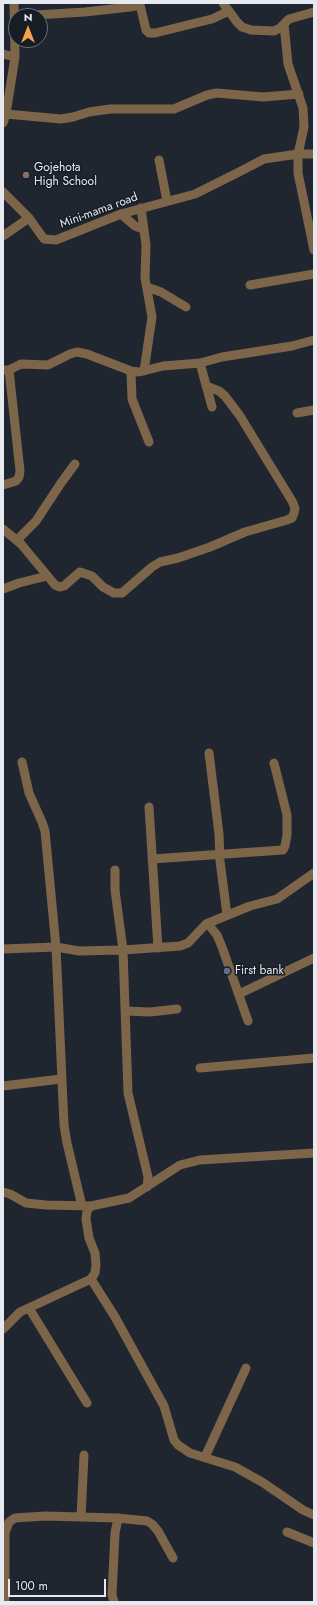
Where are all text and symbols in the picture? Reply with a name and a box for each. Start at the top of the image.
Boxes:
north arrow [8,8,48,48]
text: N [24,9,32,25]
place label: Gojehota High School [34,161,97,189]
marker: Gojehota High School [21,170,31,180]
street label: Mini-mama road [58,190,140,232]
place label: First bank [235,964,284,978]
marker: First bank [222,966,232,976]
scale bar [10,1571,108,1597]
text: 100 m [15,1577,48,1595]

